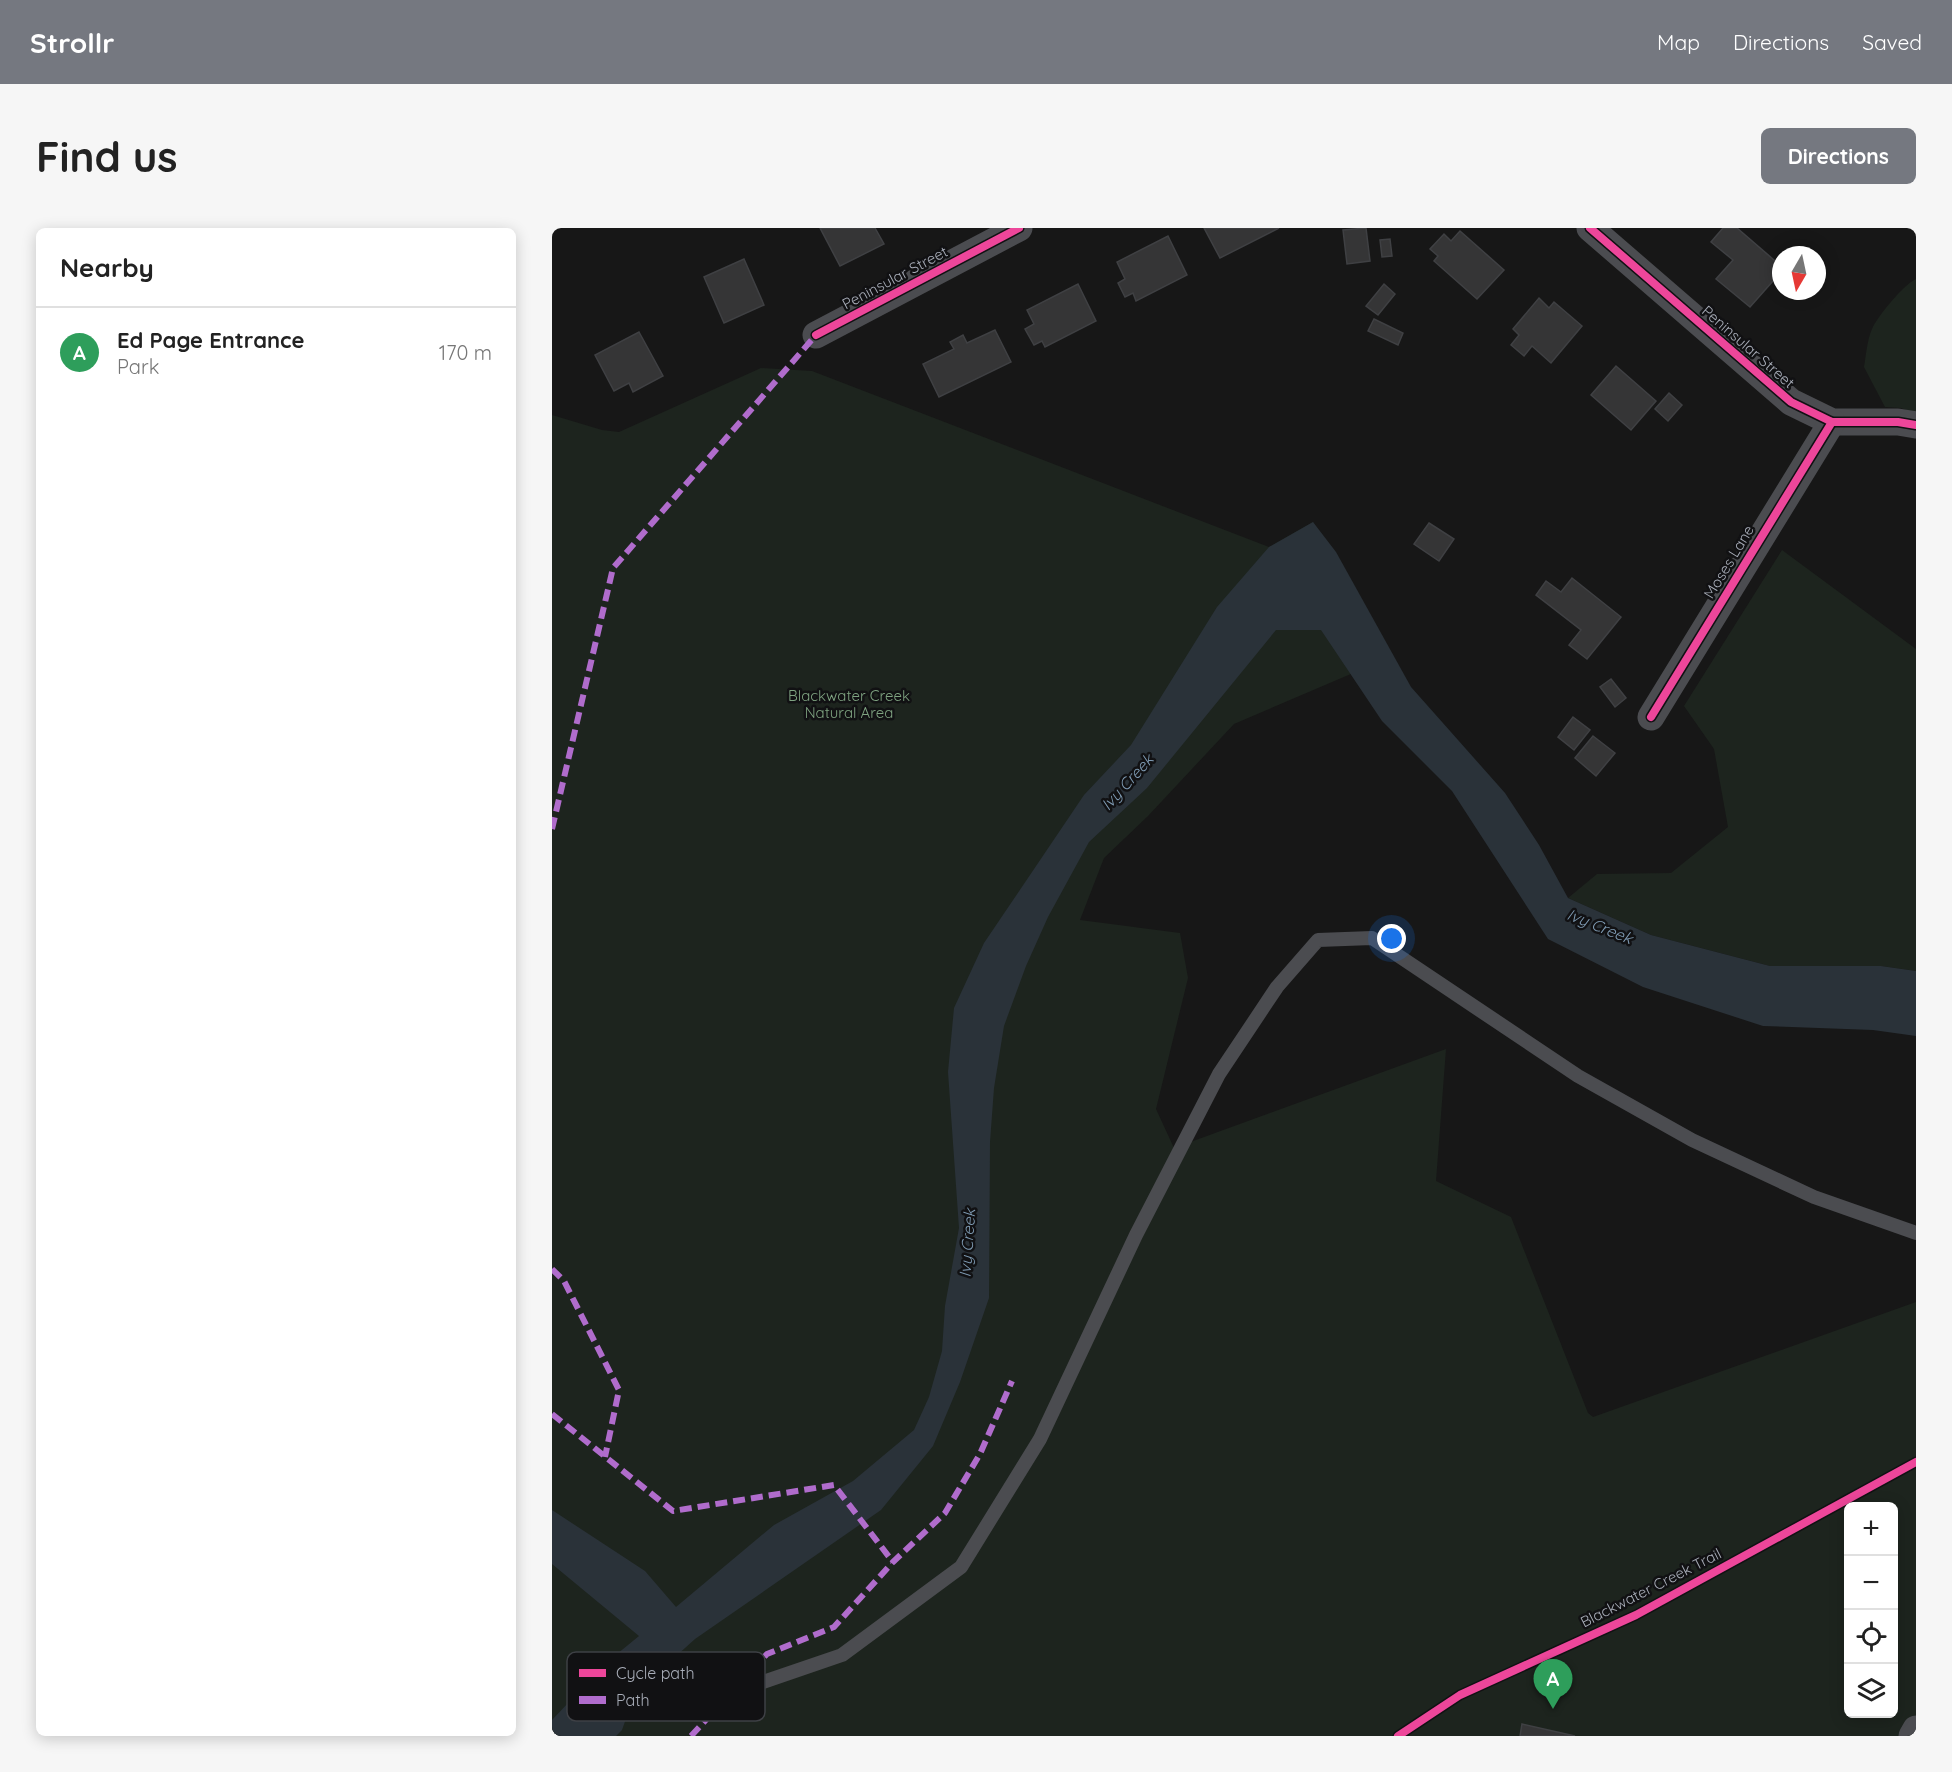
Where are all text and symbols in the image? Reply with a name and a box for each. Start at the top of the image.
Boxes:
text: Strollr [30,25,114,60]
text: Map [1657,29,1700,55]
text: Directions [1733,29,1829,55]
text: Saved [1862,29,1922,55]
button: Directions [1761,128,1916,184]
text: Find us [36,130,178,183]
street label: Peninsular Street [839,242,951,313]
north arrow [1772,246,1826,300]
text: Nearby [60,251,154,284]
street label: Peninsular Street [1698,301,1799,392]
text: Ed Page Entrance [117,326,305,354]
text: A [73,340,86,365]
text: 170 m [439,340,492,365]
text: Park [117,354,159,379]
street label: Moses Lane [1699,522,1758,602]
park label: Blackwater Creek Natural Area [788,686,910,722]
water label: Ivy Creek [1097,749,1158,814]
water label: Ivy Creek [1564,904,1637,949]
your location [1377,924,1406,953]
water label: Ivy Creek [955,1207,979,1278]
map controls [1844,1502,1898,1718]
button: + [1844,1502,1898,1556]
street label: Blackwater Creek Trail [1577,1544,1724,1631]
button: − [1844,1556,1898,1610]
button: locate [1844,1610,1898,1664]
legend [567,1652,765,1721]
pin: A [1534,1660,1572,1709]
text: Cycle path [616,1663,695,1683]
button: layers [1844,1664,1898,1718]
text: Path [616,1690,650,1710]

